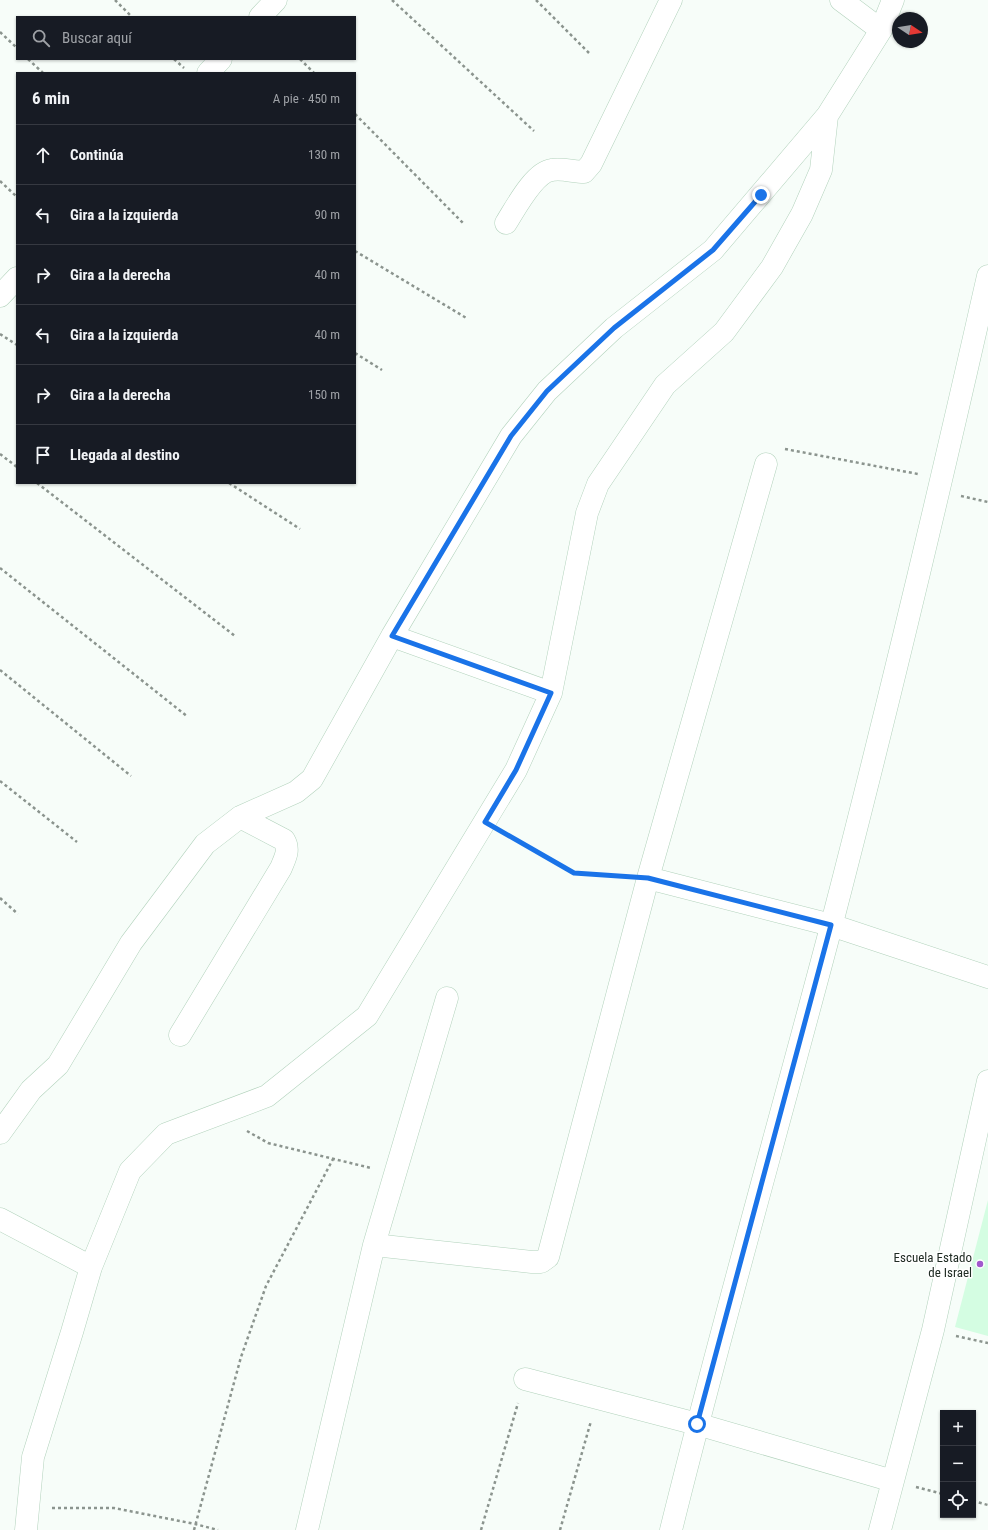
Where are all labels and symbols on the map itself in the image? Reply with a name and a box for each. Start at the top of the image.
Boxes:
north arrow [892,12,928,48]
route end [752,186,770,204]
place label: Escuela Estado de Israel [894,1250,972,1280]
marker: Escuela Estado de Israel [975,1259,985,1269]
route start [688,1415,706,1433]

